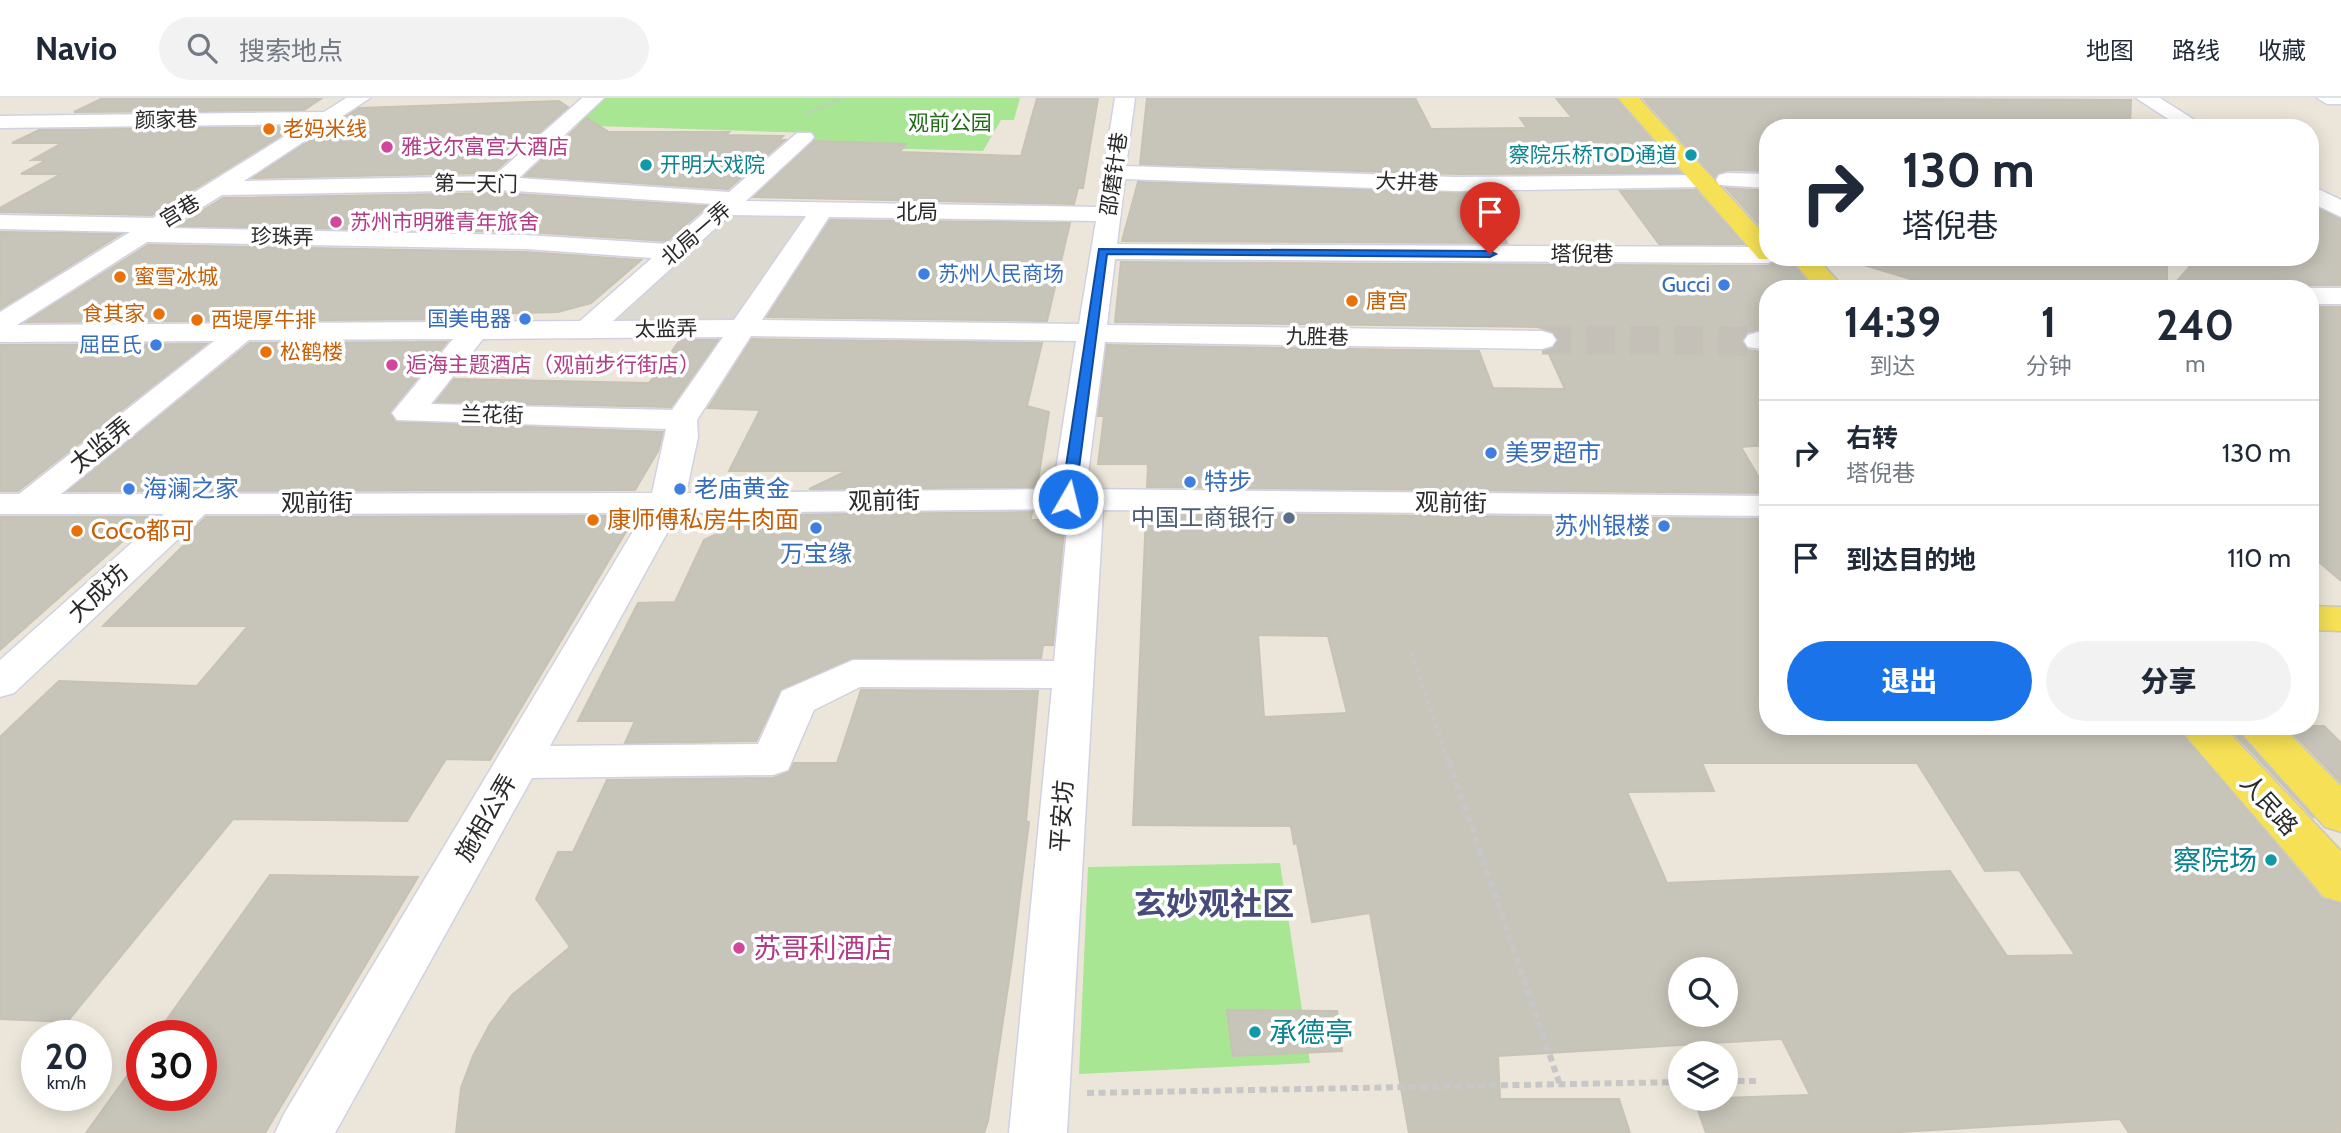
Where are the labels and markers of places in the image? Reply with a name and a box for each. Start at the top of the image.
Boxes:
place label: 老妈米线 [283,116,367,141]
marker: 老妈米线 [261,121,277,137]
place label: 雅戈尔富宫大酒店 [401,134,569,159]
marker: 雅戈尔富宫大酒店 [379,139,395,155]
place label: 察院乐桥TOD通道 [1509,142,1677,167]
marker: 察院乐桥TOD通道 [1683,147,1699,163]
place label: 开明大戏院 [660,152,765,177]
marker: 开明大戏院 [638,157,654,173]
pin [1460,182,1520,254]
place label: 苏州市明雅青年旅舍 [350,209,539,234]
marker: 苏州市明雅青年旅舍 [328,214,344,230]
place label: 苏州人民商场 [938,261,1064,286]
place label: 蜜雪冰城 [134,264,218,289]
marker: 苏州人民商场 [916,266,932,282]
marker: 蜜雪冰城 [112,269,128,285]
place label: Gucci [1662,272,1710,297]
marker: Gucci [1716,277,1732,293]
place label: 唐宫 [1366,288,1408,313]
marker: 唐宫 [1344,293,1360,309]
place label: 食其家 [82,301,145,326]
marker: 食其家 [151,306,167,322]
place label: 国美电器 [427,306,511,331]
place label: 西堤厚牛排 [211,307,316,332]
marker: 国美电器 [517,311,533,327]
marker: 西堤厚牛排 [189,312,205,328]
place label: 屈臣氏 [79,332,142,357]
marker: 屈臣氏 [148,337,164,353]
place label: 松鹤楼 [280,339,343,364]
marker: 松鹤楼 [258,344,274,360]
place label: 逅海主题酒店（观前步行街店） [406,352,700,377]
marker: 逅海主题酒店（观前步行街店） [384,357,400,373]
place label: 美罗超市 [1505,438,1601,467]
marker: 美罗超市 [1483,445,1499,461]
place label: 特步 [1204,467,1252,496]
place label: 海澜之家 [143,474,239,503]
place label: 老庙黄金 [694,474,790,503]
marker: 特步 [1182,474,1198,490]
marker: 海澜之家 [121,481,137,497]
marker: 老庙黄金 [672,481,688,497]
place label: 中国工商银行 [1131,503,1275,532]
place label: 康师傅私房牛肉面 [607,505,799,534]
marker: 中国工商银行 [1281,510,1297,526]
place label: 苏州银楼 [1554,511,1650,540]
marker: 康师傅私房牛肉面 [585,512,601,528]
place label: CoCo都可 [91,516,194,545]
marker: 苏州银楼 [1656,518,1672,534]
marker: 万宝缘 [808,520,824,536]
marker: CoCo都可 [69,523,85,539]
place label: 万宝缘 [780,539,852,568]
place label: 察院场 [2173,843,2257,877]
marker: 察院场 [2263,852,2279,868]
place label: 苏哥利酒店 [753,931,893,965]
marker: 苏哥利酒店 [731,940,747,956]
place label: 承德亭 [1269,1015,1353,1049]
marker: 承德亭 [1247,1024,1263,1040]

